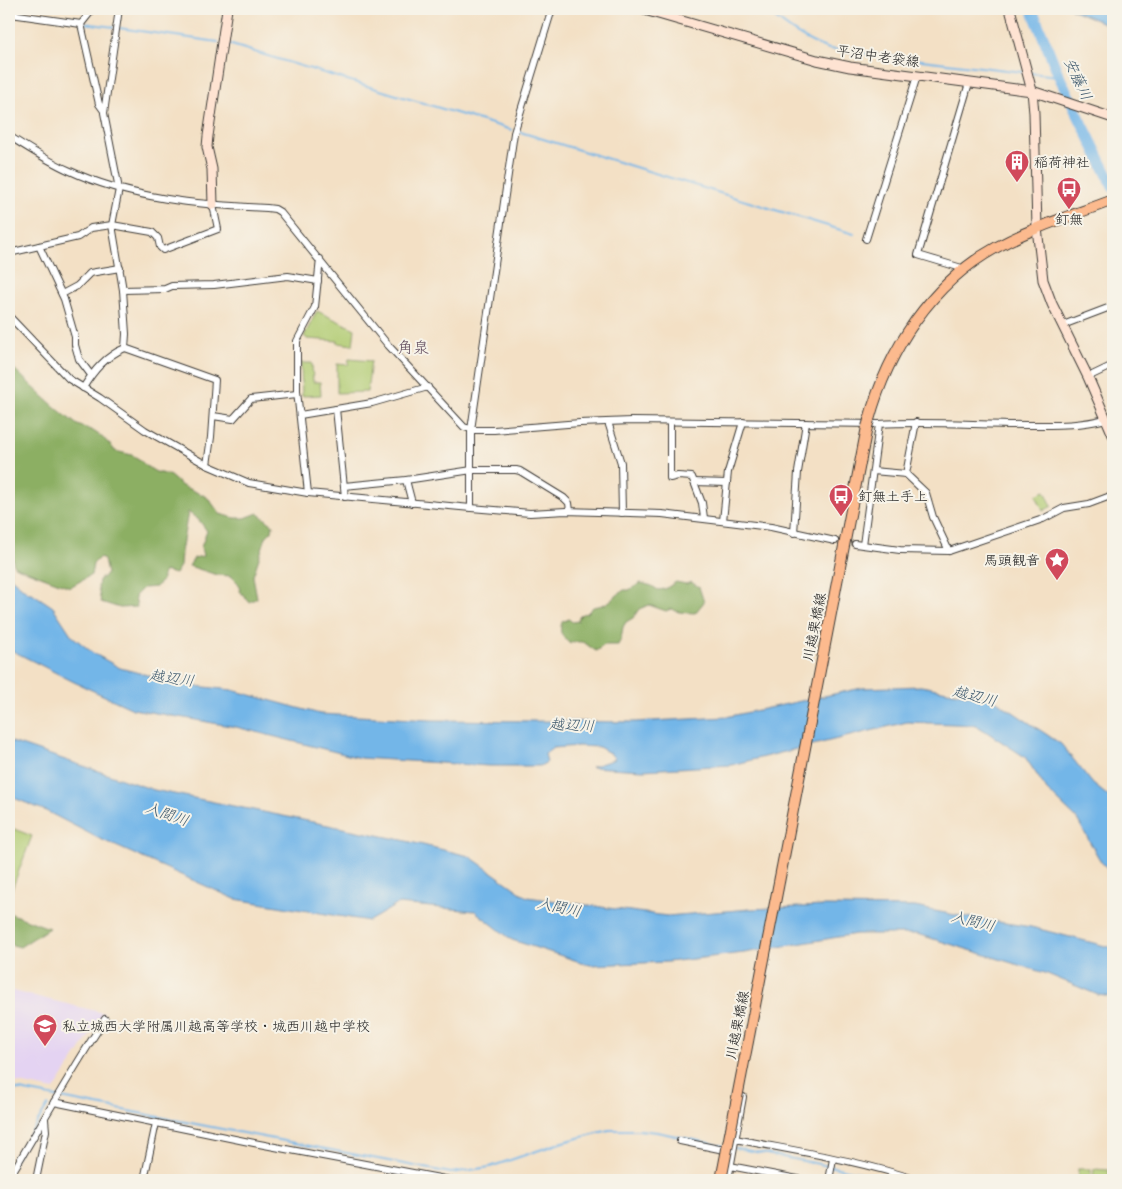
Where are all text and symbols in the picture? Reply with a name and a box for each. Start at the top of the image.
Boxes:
street label: 平沼中老袋線 [835,41,921,71]
water label: 安藤川 [1060,54,1097,103]
building icon: 稲荷神社 [1004,149,1030,183]
place label: 稲荷神社 [1034,153,1090,171]
bus stop icon: 釘無 [1056,176,1082,210]
place label: 釘無 [1055,210,1083,228]
district label: 角泉 [397,337,429,357]
bus stop icon: 釘無土手上 [828,483,854,517]
place label: 釘無土手上 [858,487,928,505]
place icon: 馬頭観音 [1044,547,1070,581]
place label: 馬頭観音 [984,551,1040,569]
street label: 川越栗橋線 [798,591,830,663]
water label: 越辺川 [147,665,196,690]
water label: 越辺川 [950,681,999,710]
water label: 越辺川 [548,714,595,735]
water label: 入間川 [143,797,192,830]
water label: 入間川 [535,893,583,920]
water label: 入間川 [949,906,997,935]
street label: 川越栗橋線 [721,989,753,1061]
school or university icon: 私立城西大学附属川越高等学校・城西川越中学校 [32,1013,58,1047]
place label: 私立城西大学附属川越高等学校・城西川越中学校 [62,1017,370,1035]

